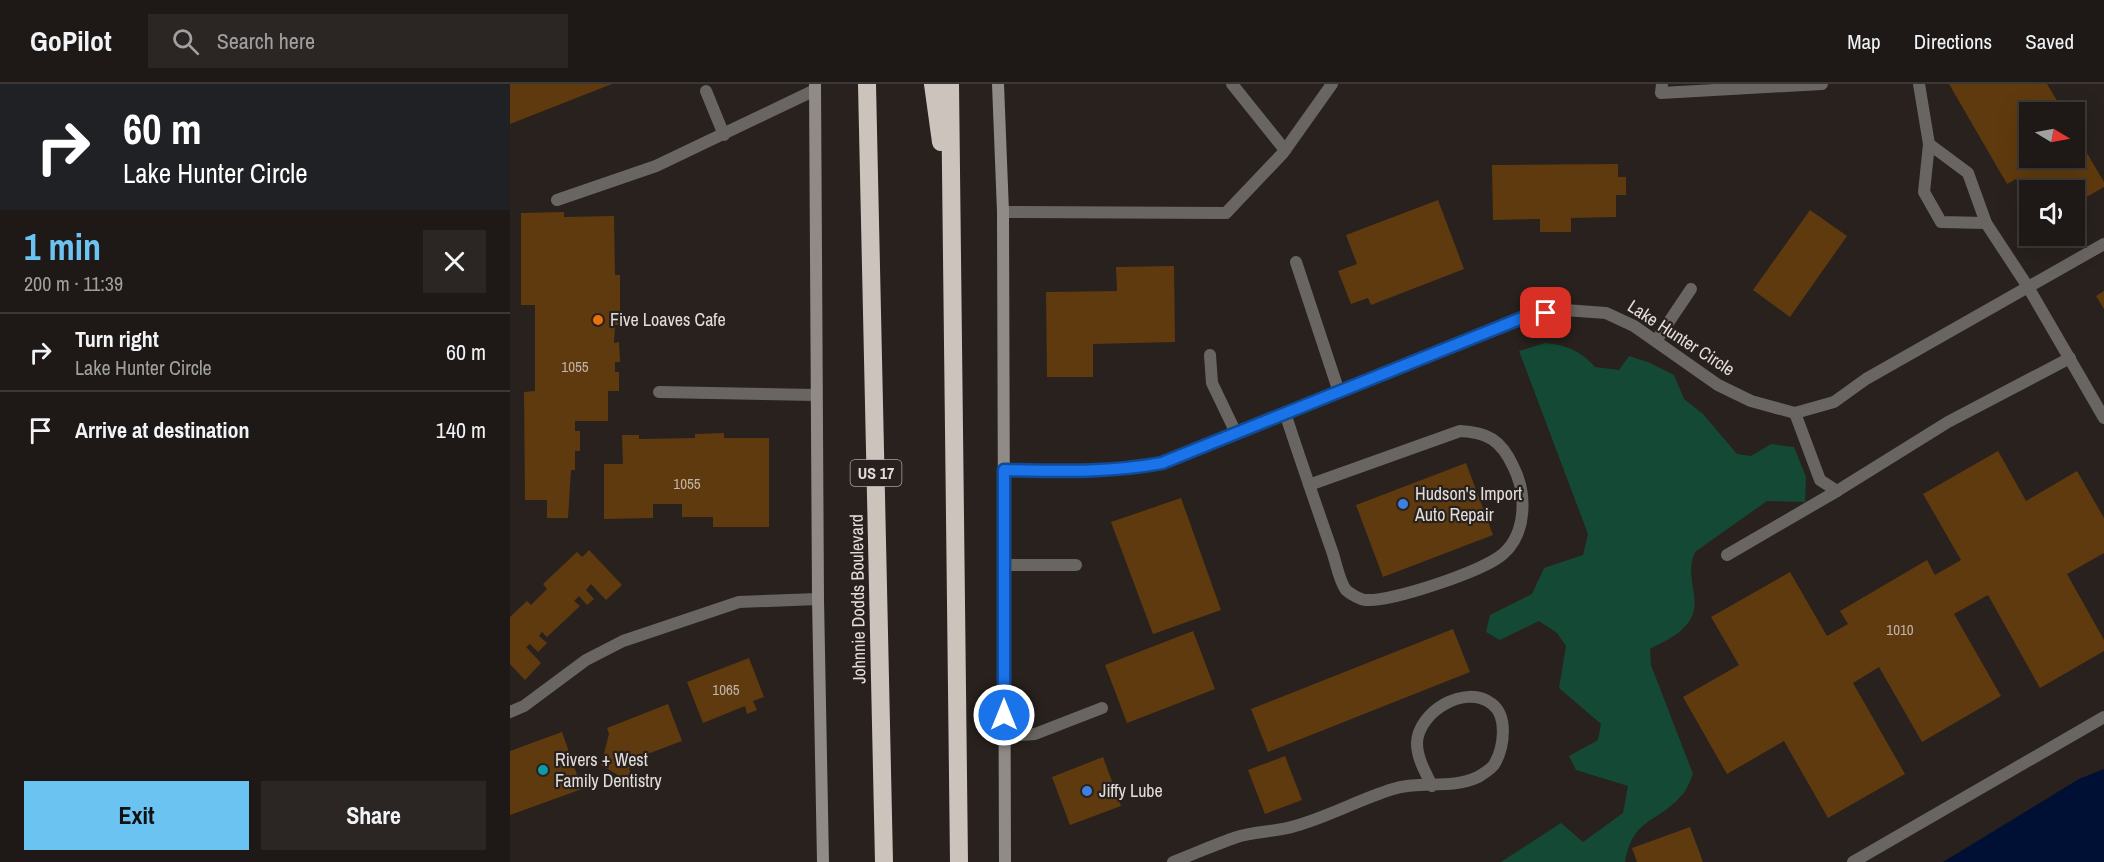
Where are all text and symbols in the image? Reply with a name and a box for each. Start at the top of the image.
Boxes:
search box [148,14,568,68]
text: GoPilot [30,22,112,60]
icon: search [169,25,202,58]
text: Search here [217,26,315,56]
text: Map [1847,27,1881,56]
text: Directions [1914,27,1992,56]
text: Saved [2025,27,2074,56]
text: 60 m [123,101,202,157]
north arrow [2019,102,2085,168]
map controls [2019,102,2085,246]
icon: right [24,108,102,186]
text: Lake Hunter Circle [123,155,308,191]
button: sound [2019,180,2085,246]
text: 1 min [24,223,101,271]
button: close [423,230,486,293]
text: 200 m · 11:39 [24,270,123,297]
pin [1520,287,1571,338]
street label: Lake Hunter Circle [1623,294,1740,382]
icon: arrive [1529,296,1562,329]
place label: Five Loaves Cafe [610,307,726,332]
marker: Five Loaves Cafe [591,313,605,327]
text: Turn right [75,324,159,354]
icon: right [24,336,57,369]
text: 60 m [446,337,486,367]
text: Lake Hunter Circle [75,354,212,381]
house number: 1055 [561,356,589,377]
icon: arrive [24,414,57,447]
text: Arrive at destination [75,415,249,445]
text: 140 m [436,415,486,445]
road number: US 17 [850,460,902,486]
house number: 1055 [673,473,701,494]
place label: Hudson's Import Auto Repair [1414,481,1522,527]
marker: Hudson's Import Auto Repair [1396,497,1410,511]
street label: Johnnie Dodds Boulevard [844,514,871,684]
house number: 1010 [1886,619,1914,640]
house number: 1065 [712,679,740,700]
position arrow [972,683,1036,747]
place label: Rivers + West Family Dentistry [555,747,662,793]
marker: Rivers + West Family Dentistry [536,763,550,777]
place label: Jiffy Lube [1099,778,1163,803]
button: Exit [24,781,249,850]
button: Share [261,781,486,850]
marker: Jiffy Lube [1080,784,1094,798]

